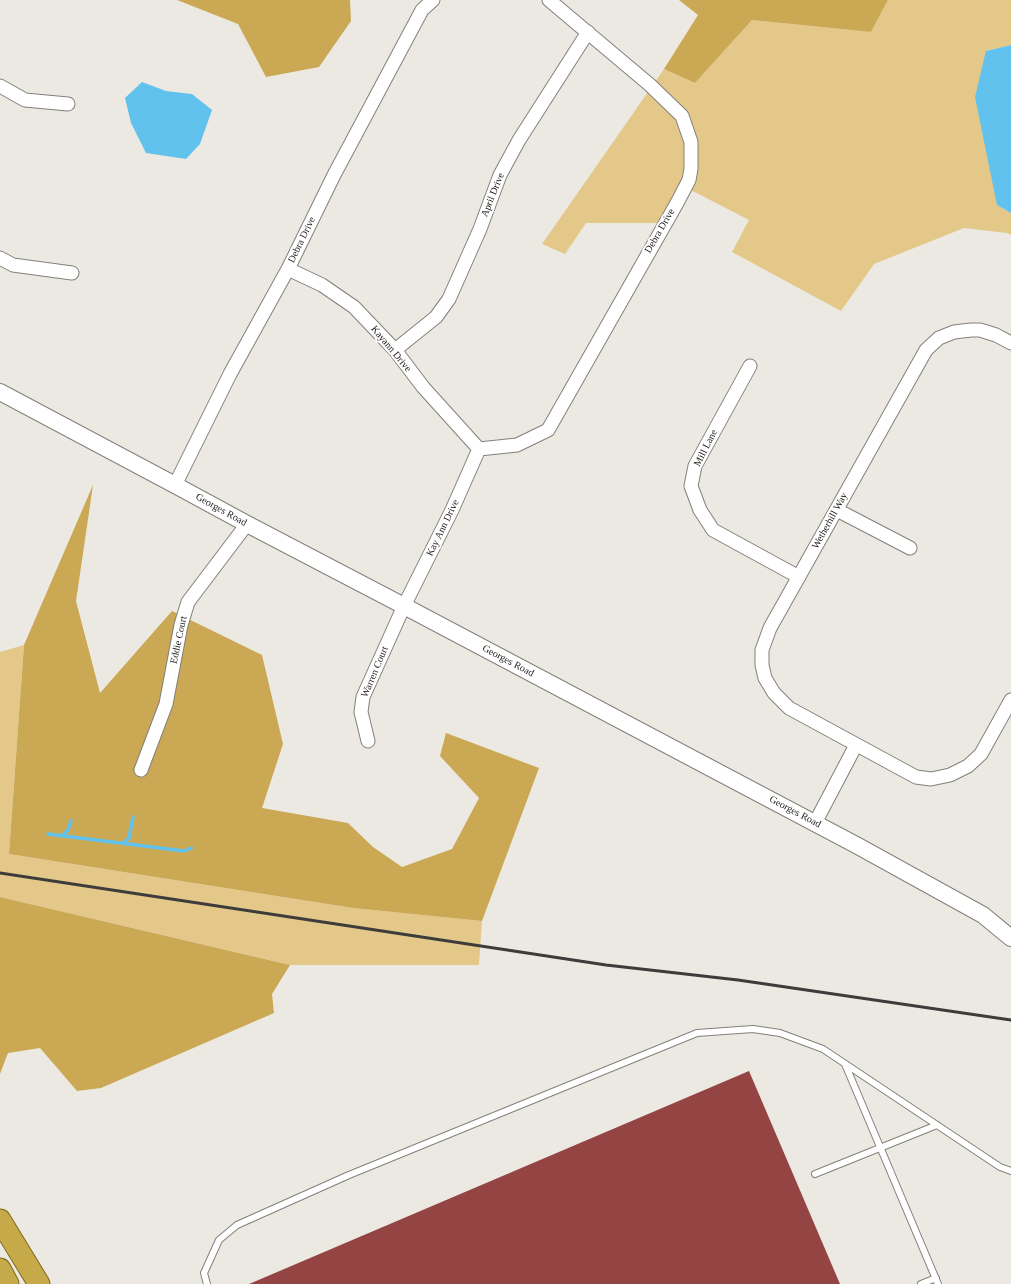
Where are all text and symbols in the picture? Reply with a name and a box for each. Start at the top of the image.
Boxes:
street label: April Drive [479,171,507,219]
street label: Debra Drive [642,206,678,256]
street label: Debra Drive [286,215,318,265]
street label: Kayann Drive [368,324,414,374]
street label: Mill Lane [692,428,720,468]
street label: Georges Road [193,491,249,529]
street label: Wetherhill Way [810,491,850,551]
street label: Kay Ann Drive [424,498,462,558]
street label: Eddie Court [168,615,190,665]
street label: Georges Road [480,642,536,680]
street label: Warren Court [359,645,391,699]
street label: Georges Road [767,793,823,831]

